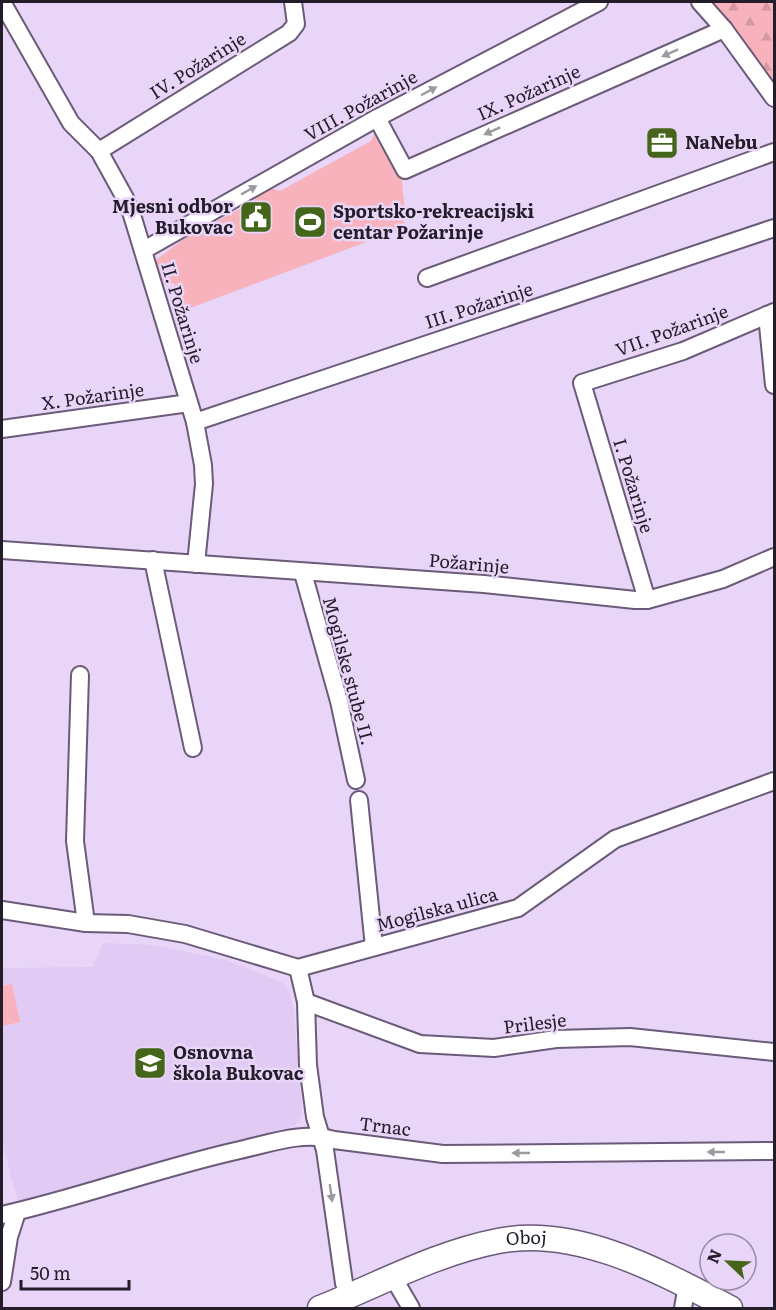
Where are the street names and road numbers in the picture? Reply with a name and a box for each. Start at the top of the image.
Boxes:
street label: IV. Požarinje [144,24,251,105]
street label: IX. Požarinje [473,57,584,126]
street label: VIII. Požarinje [299,62,422,147]
street label: II. Požarinje [155,258,212,367]
street label: III. Požarinje [421,274,536,335]
street label: VII. Požarinje [611,297,732,362]
street label: X. Požarinje [40,375,146,416]
street label: I. Požarinje [607,435,662,536]
street label: Požarinje [428,546,510,579]
street label: Mogilske stube II. [317,593,382,748]
street label: Mogilska ulica [373,879,501,938]
street label: Prilesje [502,1005,568,1040]
street label: Trnac [358,1109,413,1142]
street label: Oboj [504,1223,548,1251]

